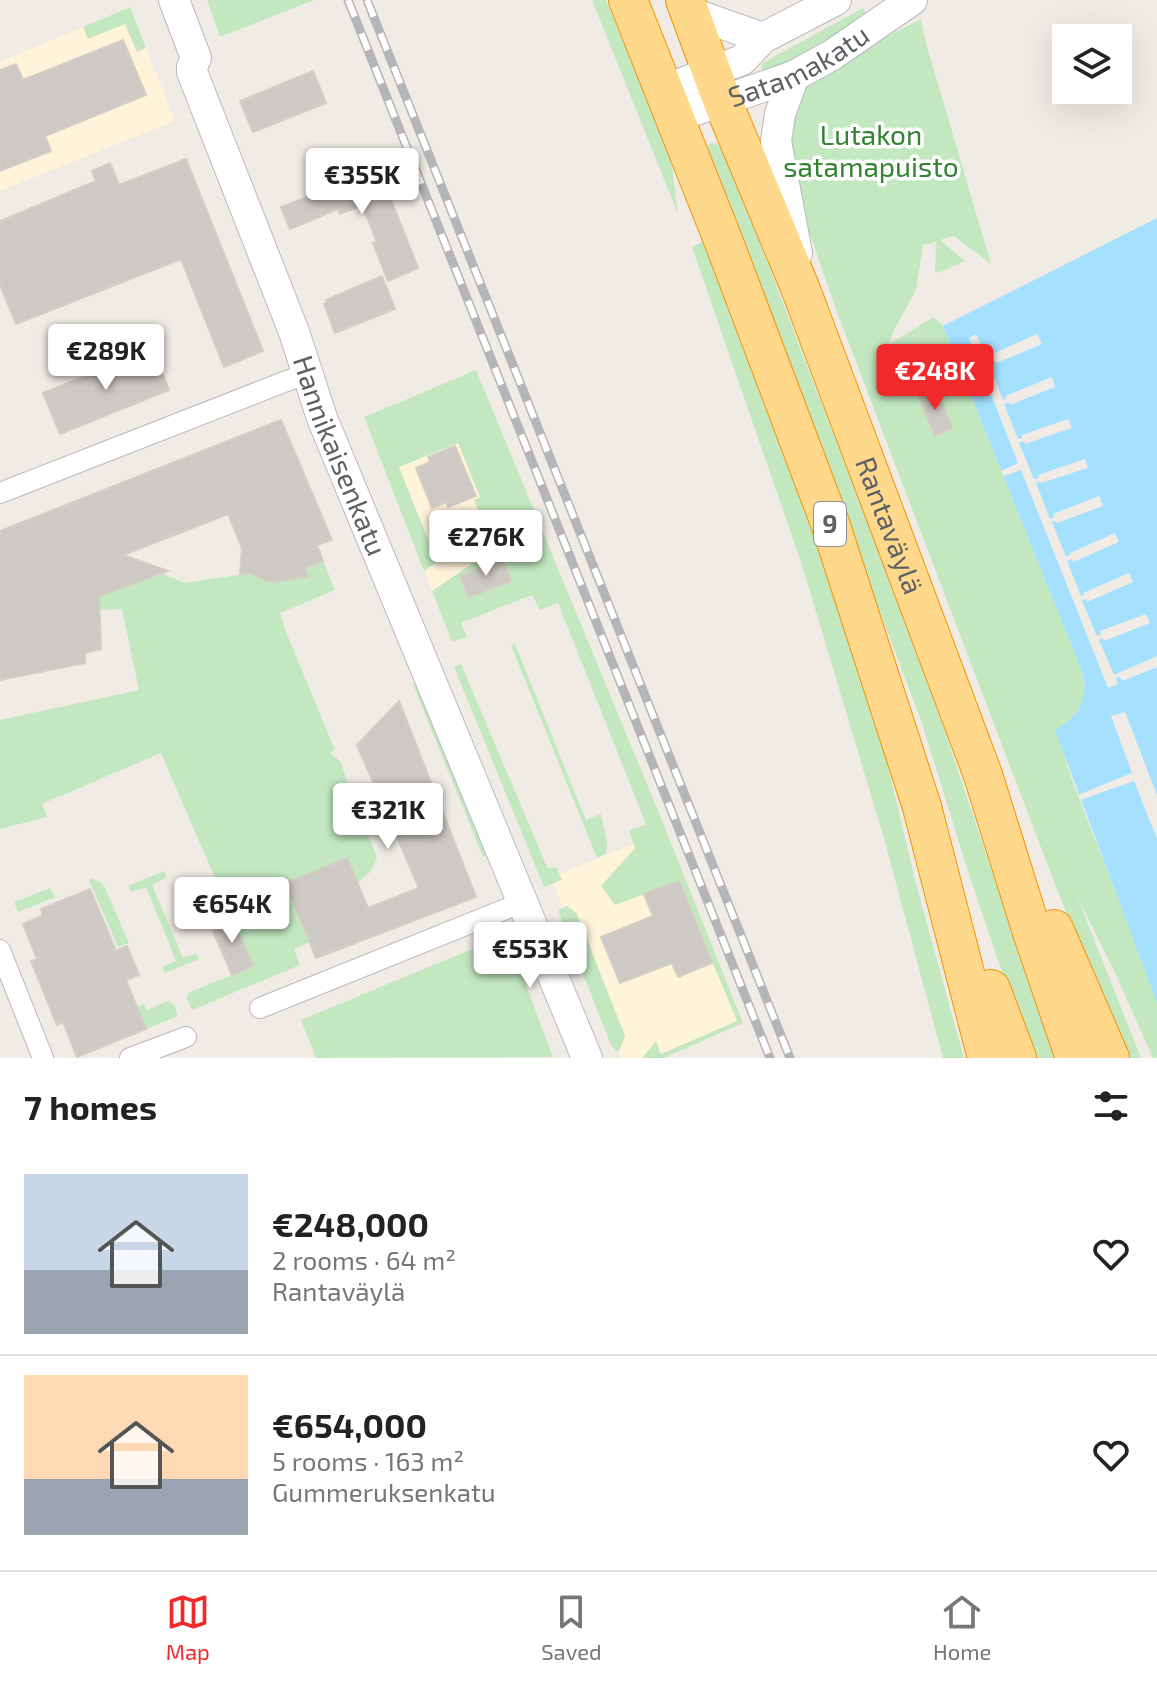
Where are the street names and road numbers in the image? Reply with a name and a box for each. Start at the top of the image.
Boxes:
street label: Satamakatu [723,17,875,113]
street label: Hannikaisenkatu [287,351,395,560]
street label: Rantaväylä [849,452,931,598]
road number: 9 [814,502,846,546]

